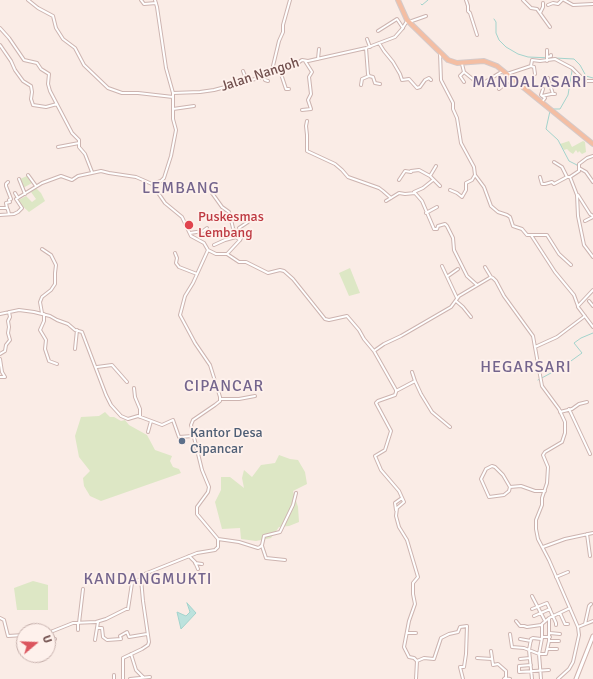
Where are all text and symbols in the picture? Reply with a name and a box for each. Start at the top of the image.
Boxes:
street label: Jalan Nangoh [219,54,301,96]
district label: MANDALASARI [472,73,588,93]
district label: LEMBANG [142,179,220,199]
place label: Puskesmas Lembang [198,209,264,242]
marker: Puskesmas Lembang [183,219,195,231]
district label: HEGARSARI [480,358,572,378]
district label: CIPANCAR [184,377,264,397]
place label: Kantor Desa Cipancar [190,425,263,458]
marker: Kantor Desa Cipancar [177,436,187,446]
district label: KANDANGMUKTI [84,570,212,590]
north arrow [16,623,56,663]
text: U [40,634,54,645]

